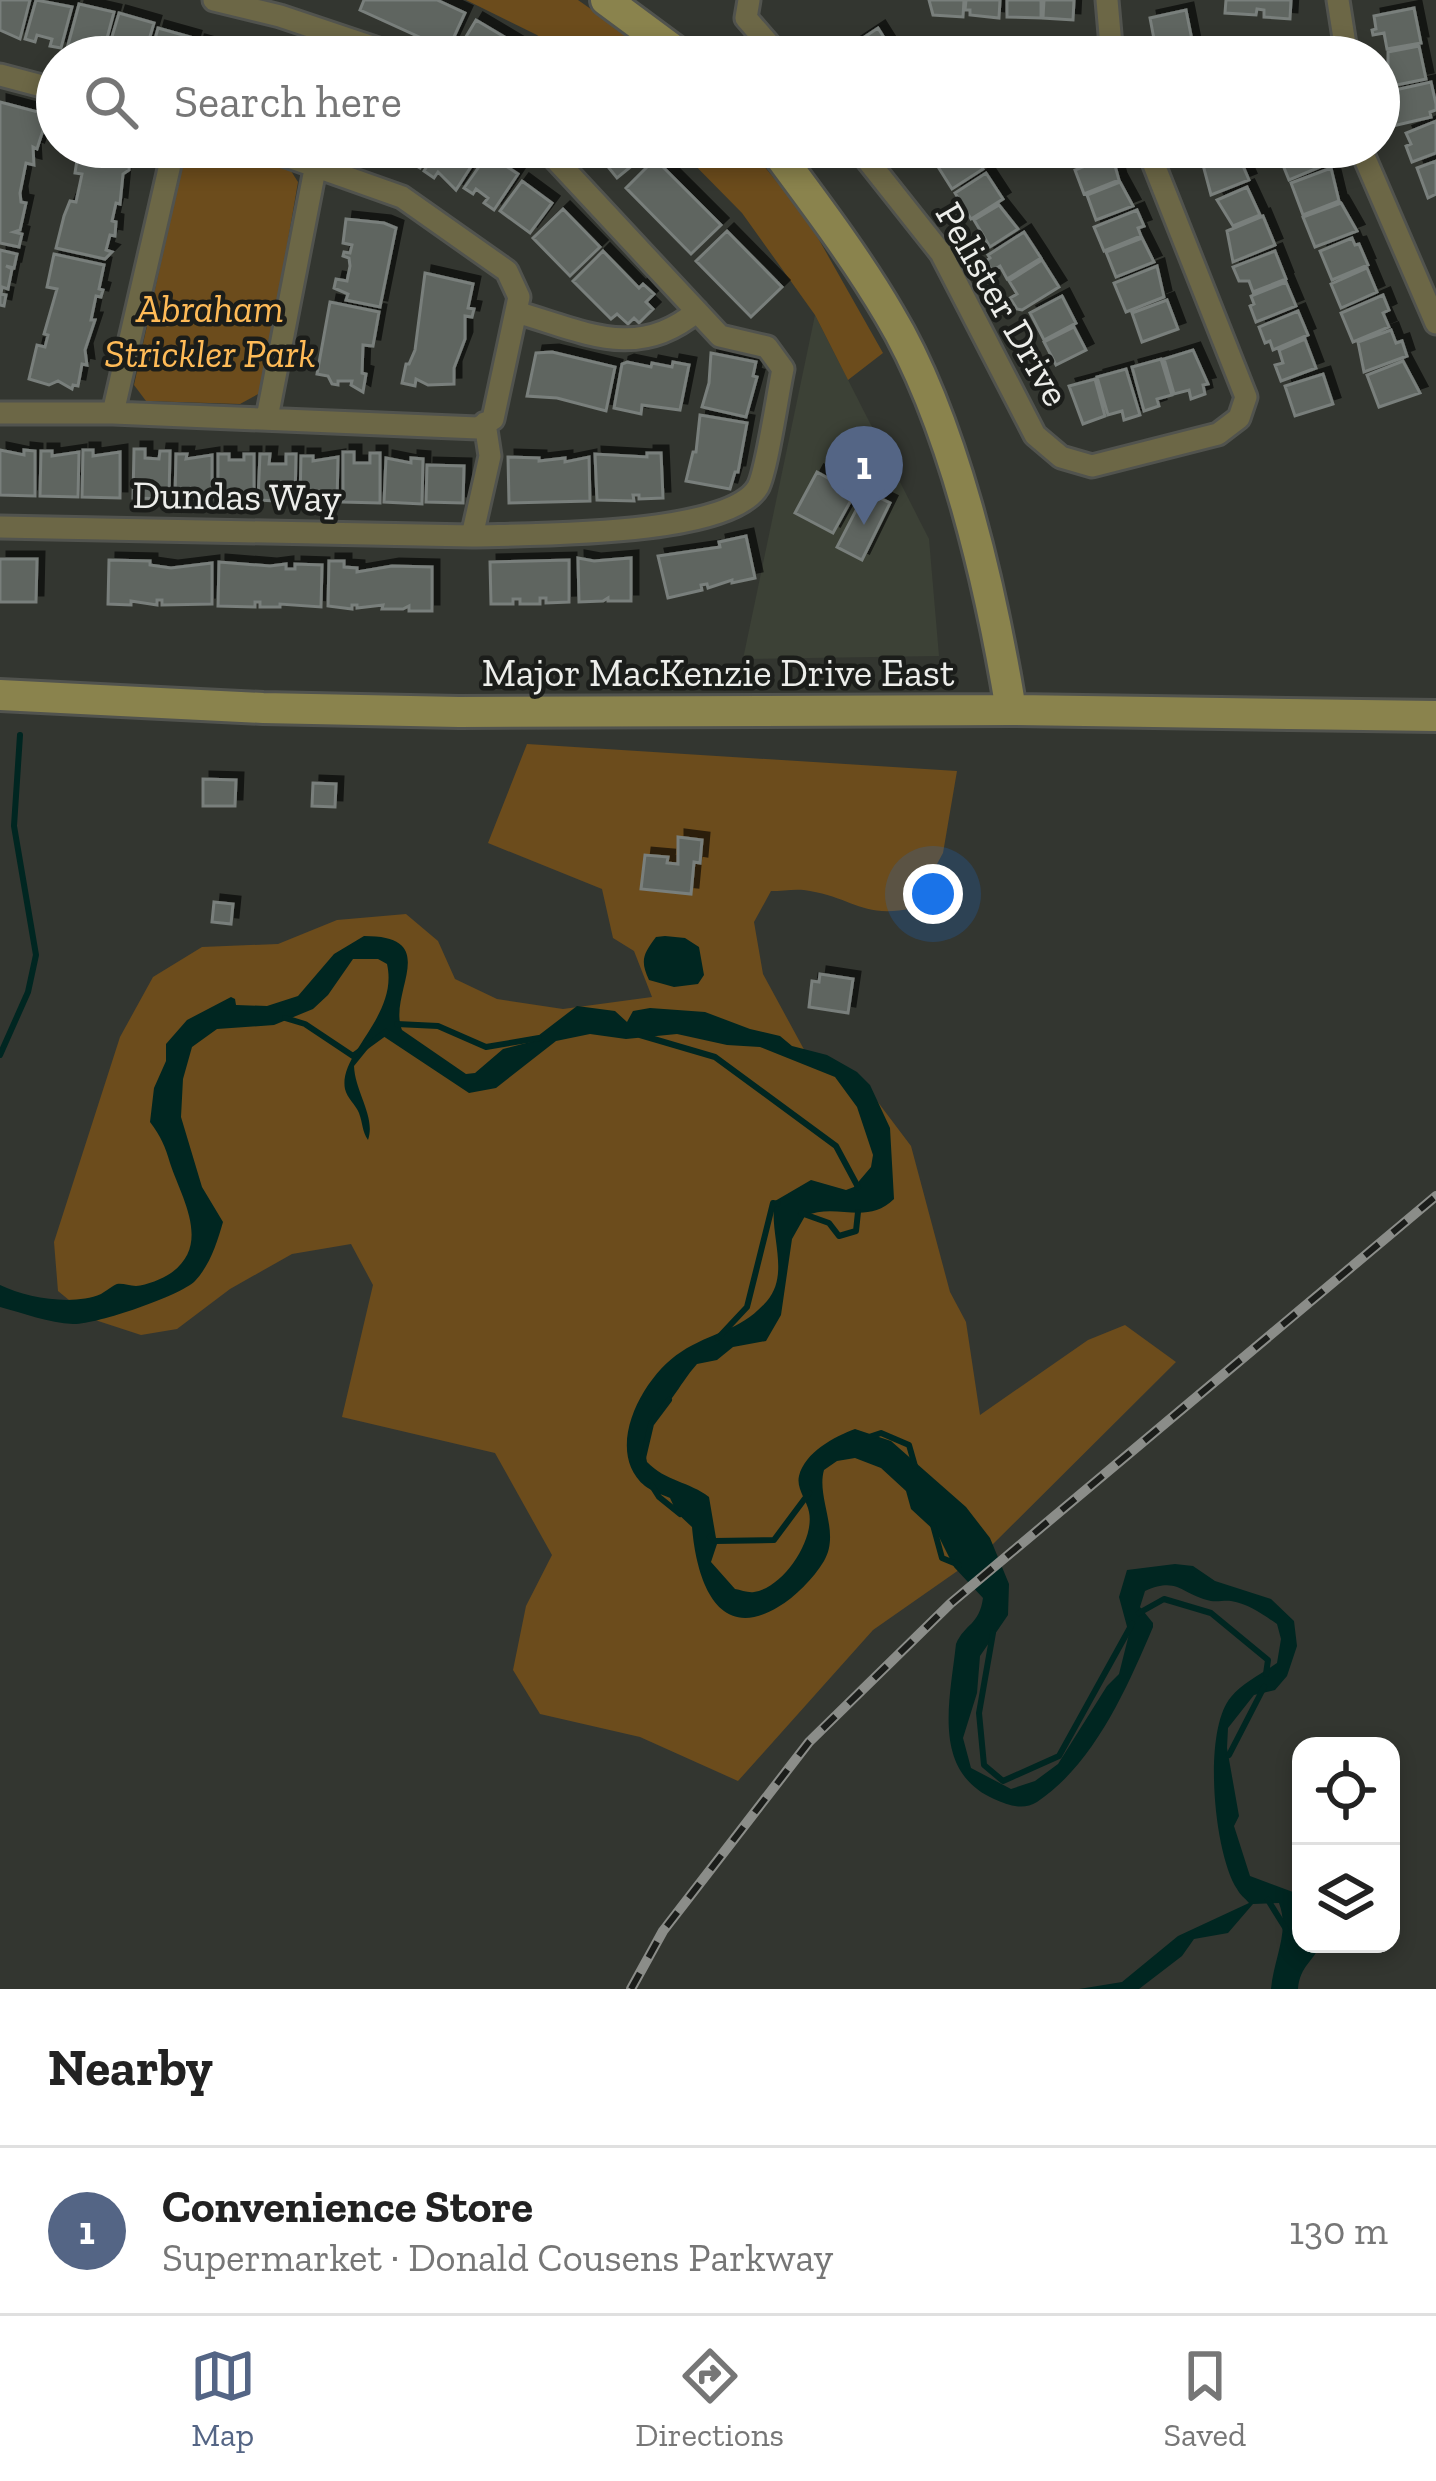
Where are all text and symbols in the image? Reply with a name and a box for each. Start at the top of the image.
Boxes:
search box [36,36,1400,168]
icon: search [78,69,144,135]
text: Search here [174,75,402,129]
street label: Pelister Drive [926,194,1080,414]
park label: Abraham Strickler Park [104,285,316,377]
pin: 1 [825,426,903,525]
street label: Dundas Way [132,471,342,521]
street label: Major MacKenzie Drive East [482,649,955,696]
your location [903,864,963,924]
map controls [1292,1737,1400,1953]
button: locate [1292,1737,1400,1845]
button: layers [1292,1845,1400,1953]
text: Nearby [48,2037,213,2098]
text: Convenience Store [162,2180,533,2234]
text: 1 [79,2207,95,2254]
text: 130 m [1289,2207,1388,2254]
text: Supermarket · Donald Cousens Parkway [162,2234,833,2281]
tab: Map [190,2343,256,2454]
tab: Directions [635,2343,784,2454]
tab: Saved [1164,2343,1246,2454]

